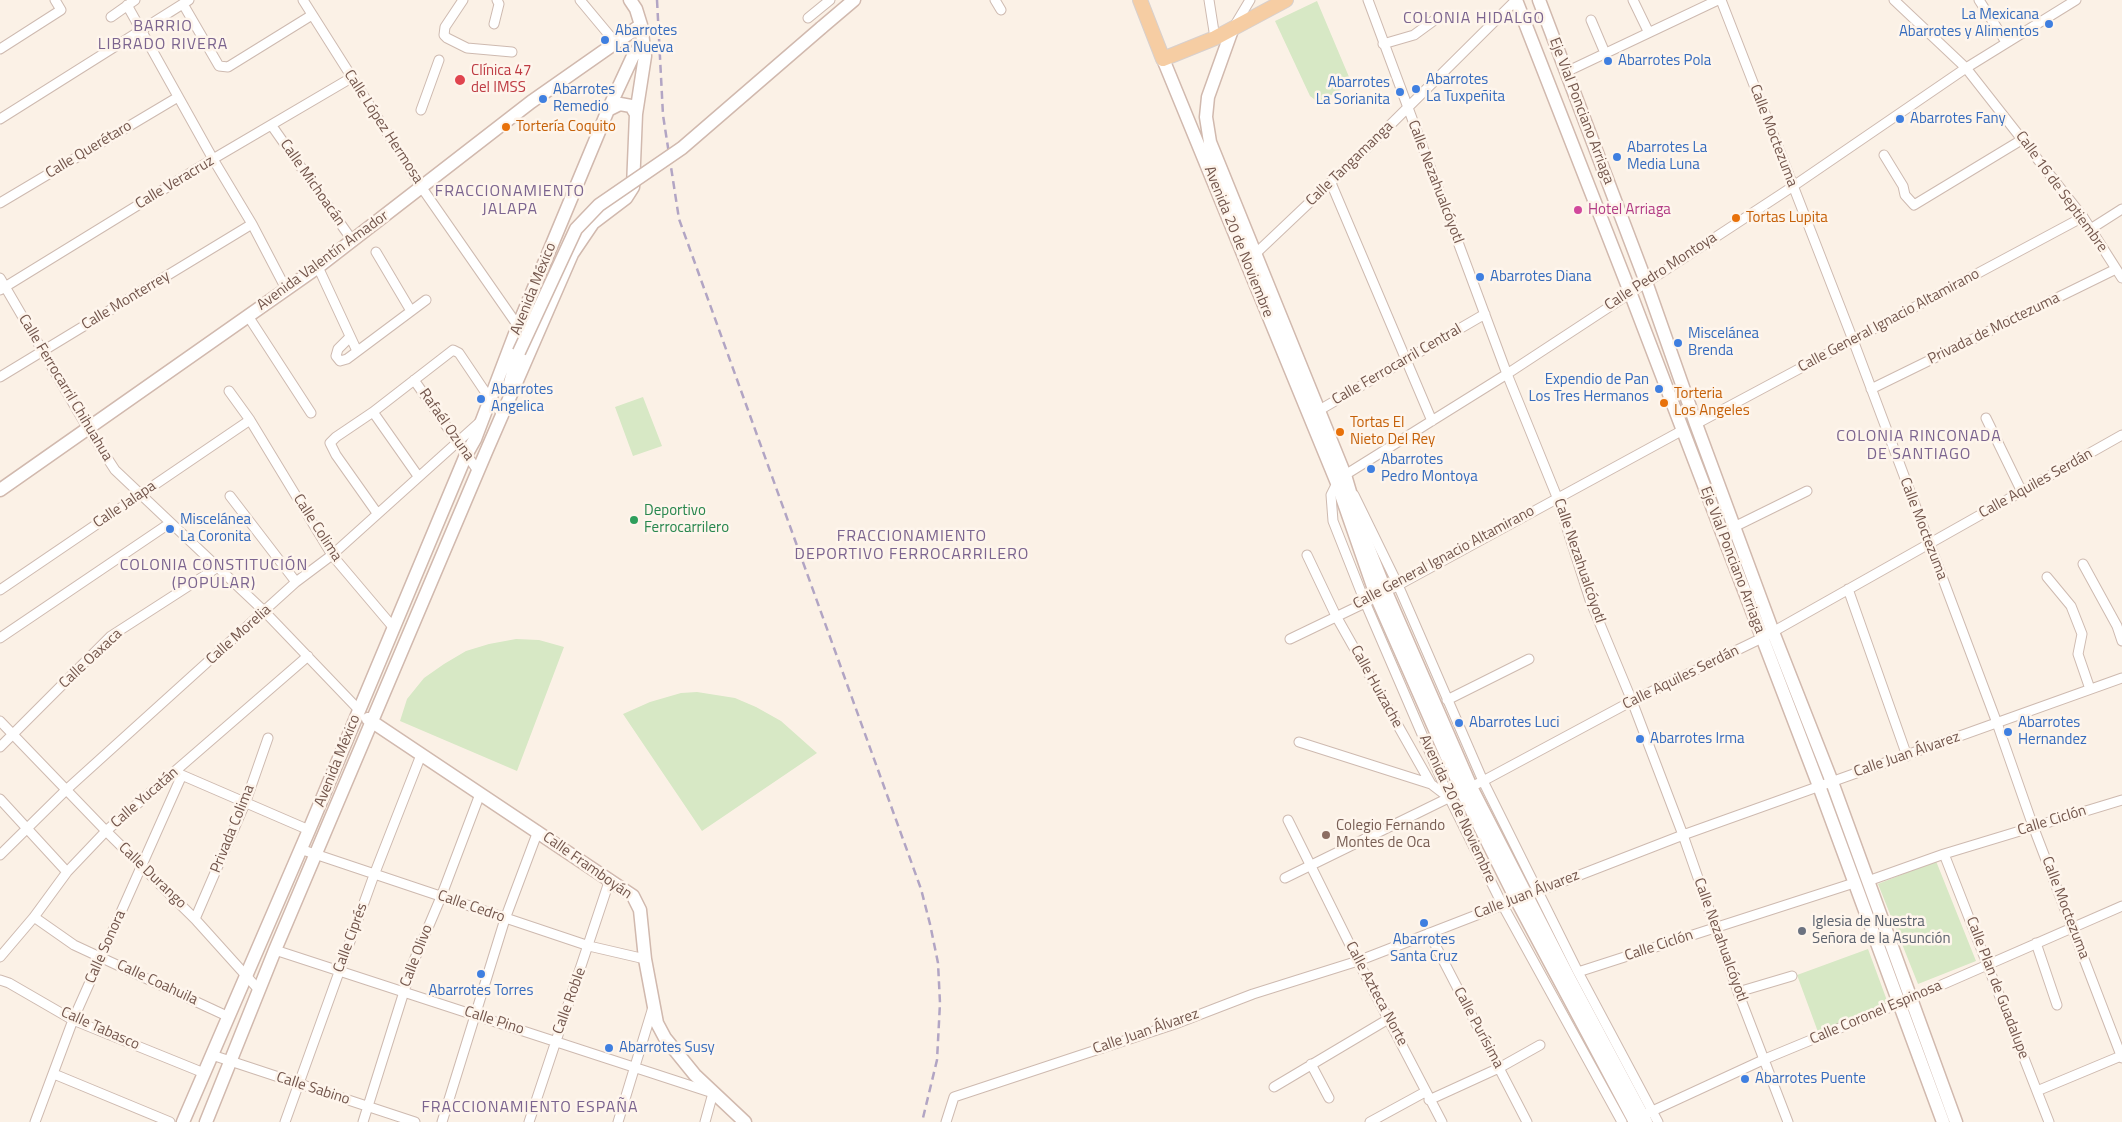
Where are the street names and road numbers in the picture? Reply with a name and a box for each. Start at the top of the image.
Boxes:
street label: Eje Vial Ponciano Arriaga [1545,35,1617,187]
street label: Calle López Hermosa [340,67,426,187]
street label: Calle Moctezuma [1745,82,1801,190]
street label: Calle Querétaro [43,117,135,183]
street label: Calle Tangamanga [1303,118,1397,210]
street label: Calle Nezahualcóyotl [1403,118,1467,246]
street label: Calle 16 de Septiembre [2011,128,2111,256]
street label: Calle Michoacán [276,136,348,230]
street label: Calle Veracruz [132,152,218,214]
street label: Avenida 20 de Noviembre [1199,164,1277,320]
street label: Avenida Valentín Amador [254,207,392,315]
street label: Calle Pedro Montoya [1602,229,1720,315]
street label: Avenida México [507,240,561,338]
street label: Calle General Ignacio Altamirano [1795,265,1983,377]
street label: Calle Monterrey [79,268,173,334]
street label: Privada de Moctezuma [1925,289,2063,369]
street label: Calle Ferrocarril Chihuahua [14,311,116,465]
street label: Calle Ferrocarril Central [1329,321,1465,409]
street label: Rafaél Ozuna [415,386,477,464]
street label: Calle Aquiles Serdán [1976,445,2096,523]
street label: Calle Moctezuma [1895,475,1951,583]
street label: Calle Jalapa [90,477,160,533]
street label: Eje Vial Ponciano Arriaga [1696,484,1768,636]
street label: Calle Colima [289,491,345,565]
street label: Calle Nezahualcóyotl [1549,496,1609,626]
street label: Calle General Ignacio Altamirano [1350,502,1538,614]
street label: Calle Morelia [203,601,275,669]
street label: Calle Oaxaca [56,625,126,693]
street label: Calle Aquiles Serdán [1620,642,1742,714]
street label: Calle Huizache [1346,643,1406,731]
street label: Avenida México [311,712,365,810]
street label: Calle Juan Álvarez [1852,728,1962,782]
street label: Avenida 20 de Noviembre [1415,732,1499,886]
street label: Calle Yucatán [108,764,182,832]
street label: Privada Colima [207,782,259,876]
street label: Calle Ciclón [2015,802,2089,840]
street label: Calle Framboyán [539,829,635,903]
street label: Calle Durango [114,839,190,913]
street label: Calle Moctezuma [2037,854,2093,962]
street label: Calle Juan Álvarez [1472,867,1582,923]
street label: Calle Nezahualcóyotl [1689,876,1751,1004]
street label: Calle Cedro [435,887,507,927]
street label: Calle Ciprés [330,901,372,975]
street label: Calle Sonora [82,908,130,986]
street label: Calle Plan de Guadalupe [1962,914,2032,1062]
street label: Calle Olivo [397,922,437,990]
street label: Calle Ciclón [1623,926,1695,966]
street label: Calle Azteca Norte [1341,939,1411,1049]
street label: Calle Coahuila [114,956,200,1010]
street label: Calle Roble [550,965,590,1037]
street label: Calle Coronel Espinosa [1807,977,1945,1049]
street label: Calle Purísima [1449,984,1507,1072]
street label: Calle Pino [462,1003,526,1039]
street label: Calle Tabasco [58,1004,142,1054]
street label: Calle Juan Álvarez [1091,1005,1201,1059]
street label: Calle Sabino [274,1069,352,1109]

